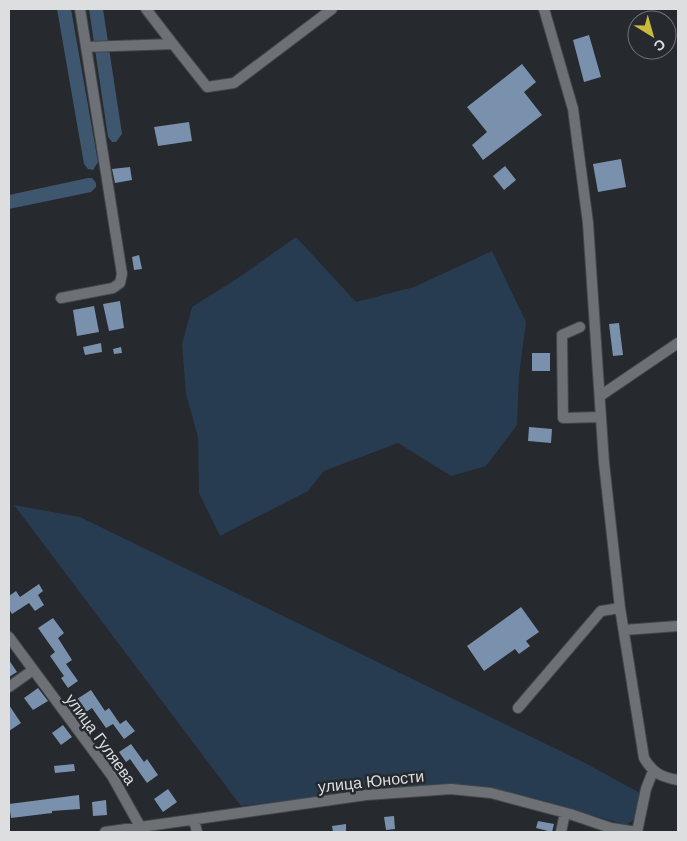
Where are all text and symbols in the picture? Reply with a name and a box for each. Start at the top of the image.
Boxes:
north arrow [627,10,677,60]
text: С [651,36,669,55]
street label: улица Гуляева [62,691,139,788]
street label: улица Юности [317,767,425,796]

